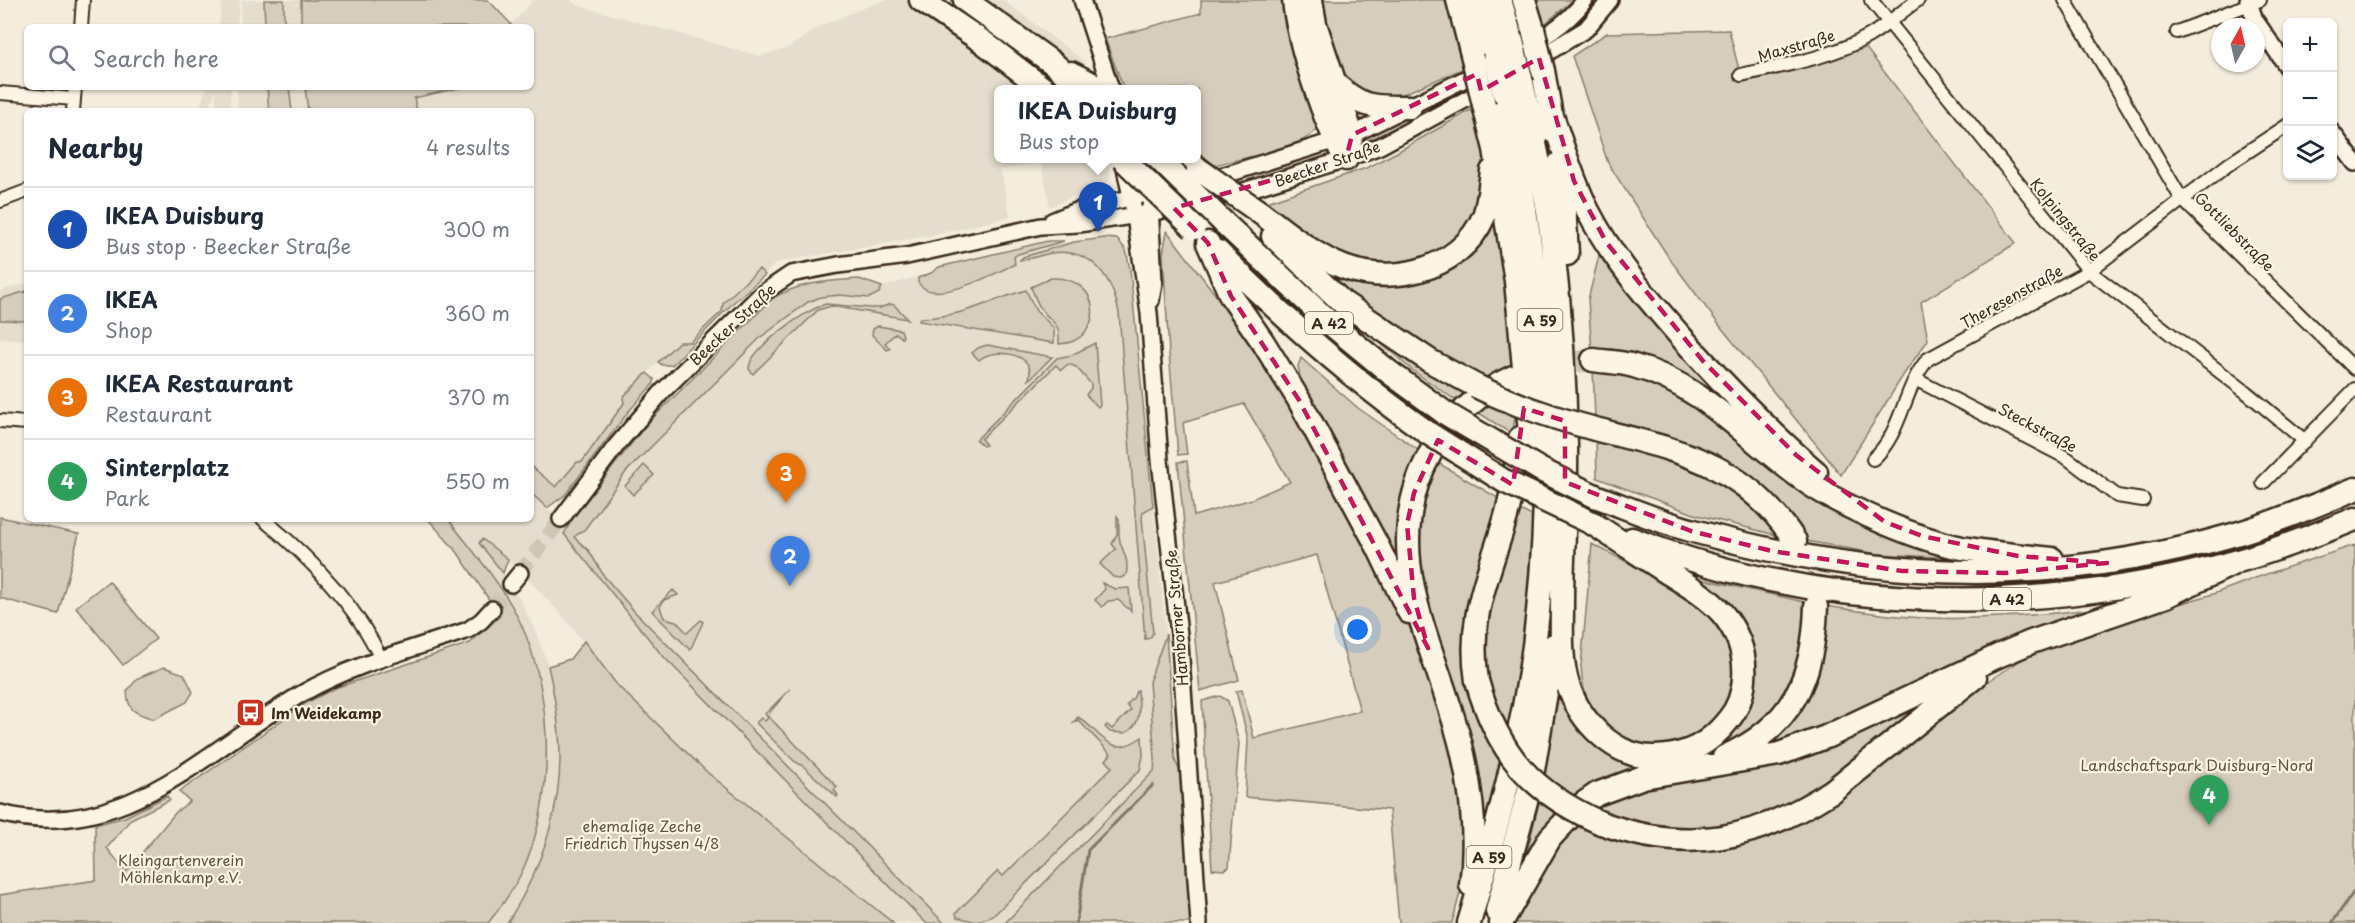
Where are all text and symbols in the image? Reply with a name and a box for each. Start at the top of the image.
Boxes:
north arrow [2211,18,2265,72]
map controls [2283,18,2337,180]
button: + [2283,18,2337,72]
street label: Maxstraße [1755,23,1837,67]
search box [24,24,534,90]
icon: search [45,41,78,74]
text: Search here [93,41,219,74]
button: − [2283,72,2337,126]
popup [994,85,1201,163]
text: IKEA Duisburg [1018,93,1177,126]
text: Bus stop [1018,126,1099,156]
button: layers [2283,126,2337,180]
text: Nearby [48,128,143,167]
text: 4 results [426,132,510,162]
street label: Beecker Straße [1271,134,1383,192]
street label: Kolpingstraße [2025,173,2107,266]
pin: 1 [1078,182,1118,232]
street label: Gottliebstraße [2190,186,2280,276]
text: IKEA Duisburg [105,198,264,231]
text: 1 [63,214,72,244]
text: 300 m [443,214,510,244]
text: Bus stop · Beecker Straße [105,231,351,261]
street label: Theresenstraße [1956,258,2066,334]
street label: Beecker Straße [684,278,780,370]
text: IKEA [105,282,158,315]
text: 2 [60,298,75,328]
text: 360 m [444,298,510,328]
road number: A 59 [1518,309,1562,331]
road number: A 42 [1305,312,1353,334]
text: Shop [105,315,153,345]
text: IKEA Restaurant [105,366,293,399]
text: 3 [61,382,74,412]
text: 370 m [447,382,510,412]
street label: Steckstraße [1994,397,2082,457]
text: Restaurant [105,399,212,429]
text: Sinterplatz [105,450,229,483]
pin: 3 [766,454,806,503]
text: 4 [61,466,74,496]
text: 550 m [445,466,510,496]
text: Park [105,483,150,513]
pin: 2 [770,536,810,586]
street label: Hamborner Straße [1159,549,1193,687]
road number: A 42 [1983,588,2031,610]
your location [1343,615,1372,644]
bus stop icon: Im Weidekamp [234,696,266,728]
place label: Im Weidekamp [271,701,382,724]
park label: Landschaftspark Duisburg-Nord [2080,753,2314,776]
pin: 4 [2190,776,2228,825]
park label: ehemalige Zeche Friedrich Thyssen 4/8 [564,814,720,854]
road number: A 59 [1466,846,1512,868]
park label: Kleingartenverein Möhlenkamp e.V. [118,848,244,888]

